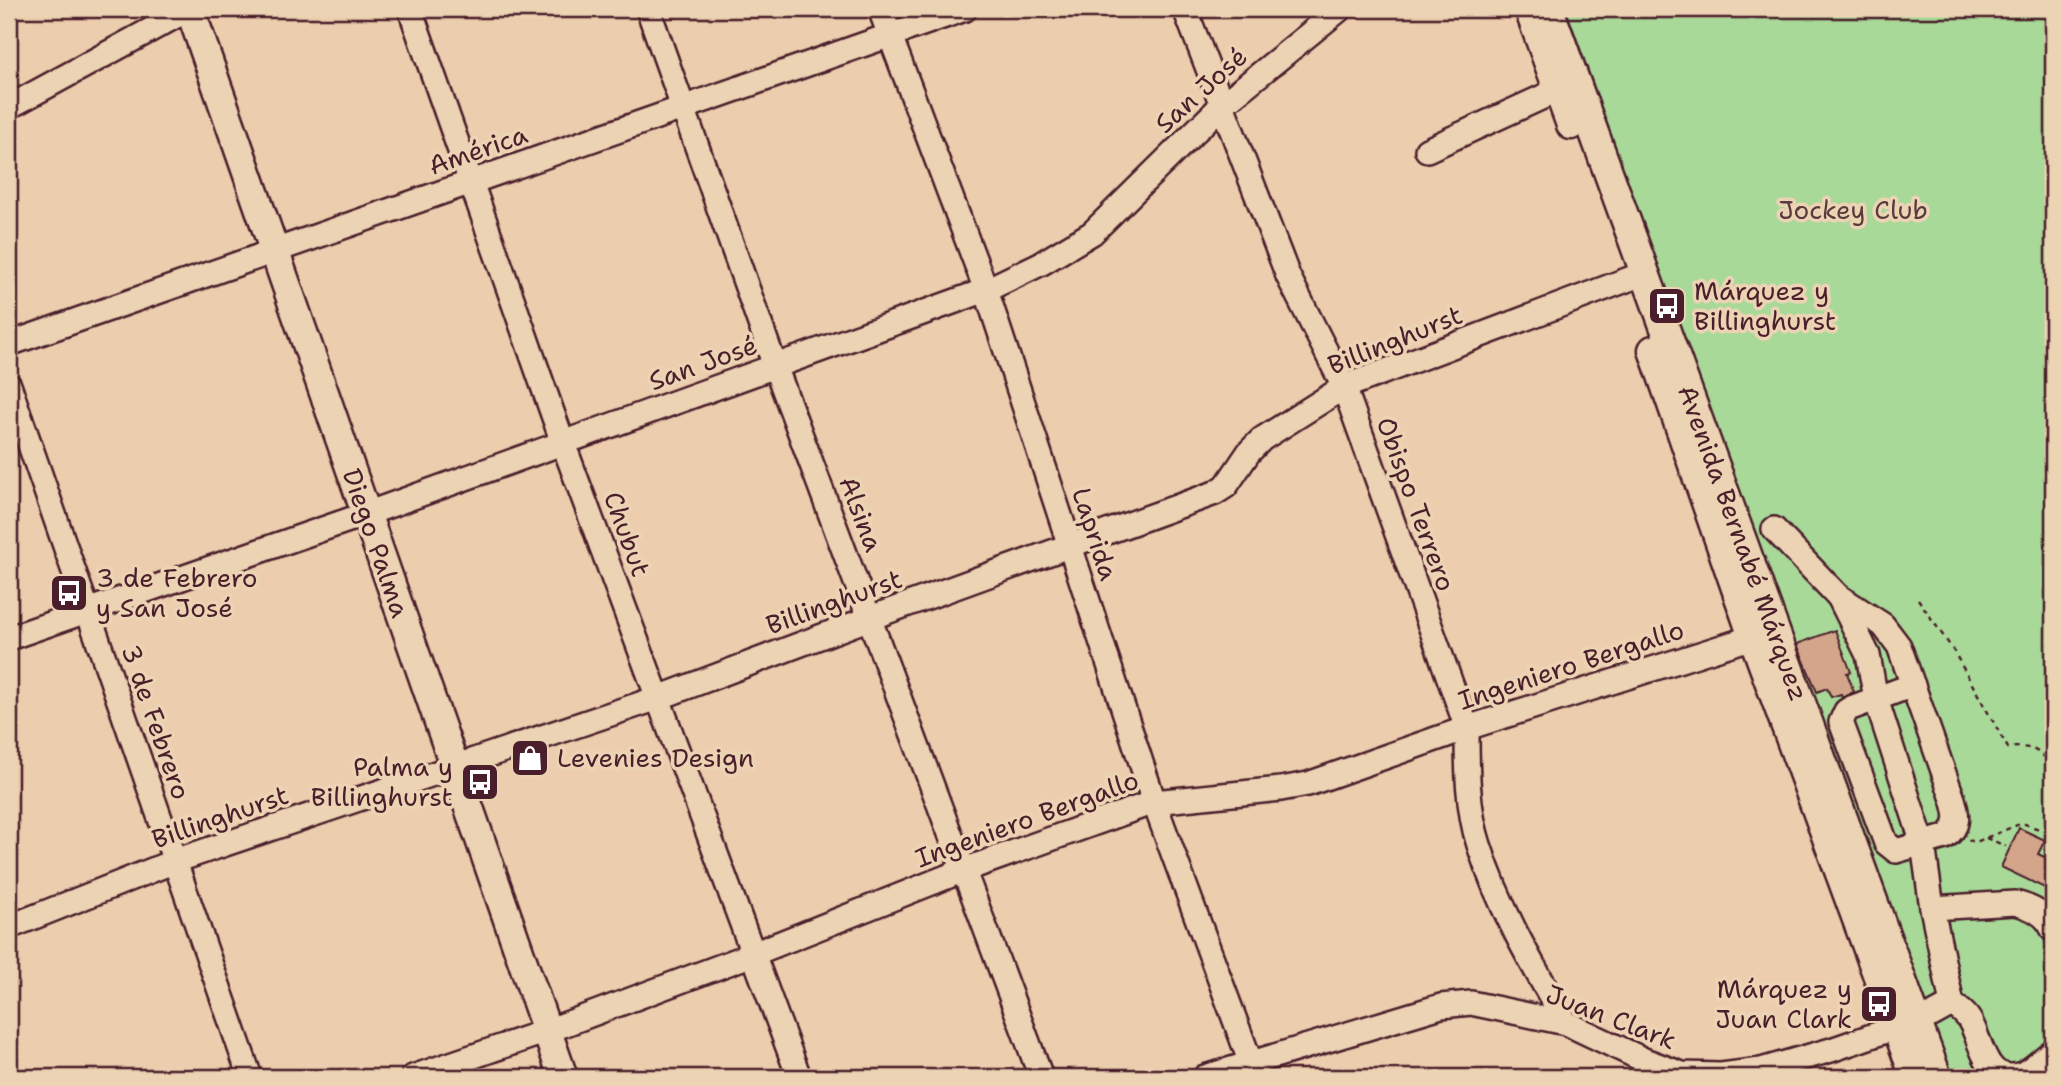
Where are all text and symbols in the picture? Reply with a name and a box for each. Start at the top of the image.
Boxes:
street label: San José [1147,39,1254,140]
street label: América [424,116,532,183]
park label: Jockey Club [1778,192,1928,227]
place label: Márquez y Billinghurst [1694,273,1836,338]
bus stop icon: Márquez y Billinghurst [1646,285,1688,327]
street label: Billinghurst [1322,297,1467,382]
street label: San José [644,327,762,398]
street label: Avenida Bernabé Márquez [1670,380,1817,706]
street label: Obispo Terrero [1369,412,1464,596]
street label: Diego Palma [335,464,418,622]
street label: Alsina [831,471,892,556]
street label: Laprida [1064,483,1127,585]
street label: Chubut [596,487,659,581]
place label: 3 de Febrero y San José [96,560,258,625]
street label: Billinghurst [761,561,907,642]
bus stop icon: 3 de Febrero y San José [48,572,90,614]
street label: Ingeniero Bergallo [1454,612,1688,718]
street label: 3 de Febrero [114,640,199,804]
shop icon: Levenies Design [509,737,551,779]
place label: Levenies Design [557,740,754,775]
place label: Palma y Billinghurst [311,749,453,814]
bus stop icon: Palma y Billinghurst [459,761,501,803]
street label: Ingeniero Bergallo [910,762,1143,875]
street label: Billinghurst [147,777,293,856]
place label: Márquez y Juan Clark [1715,971,1852,1036]
street label: Juan Clark [1541,976,1681,1057]
bus stop icon: Márquez y Juan Clark [1858,983,1900,1025]

